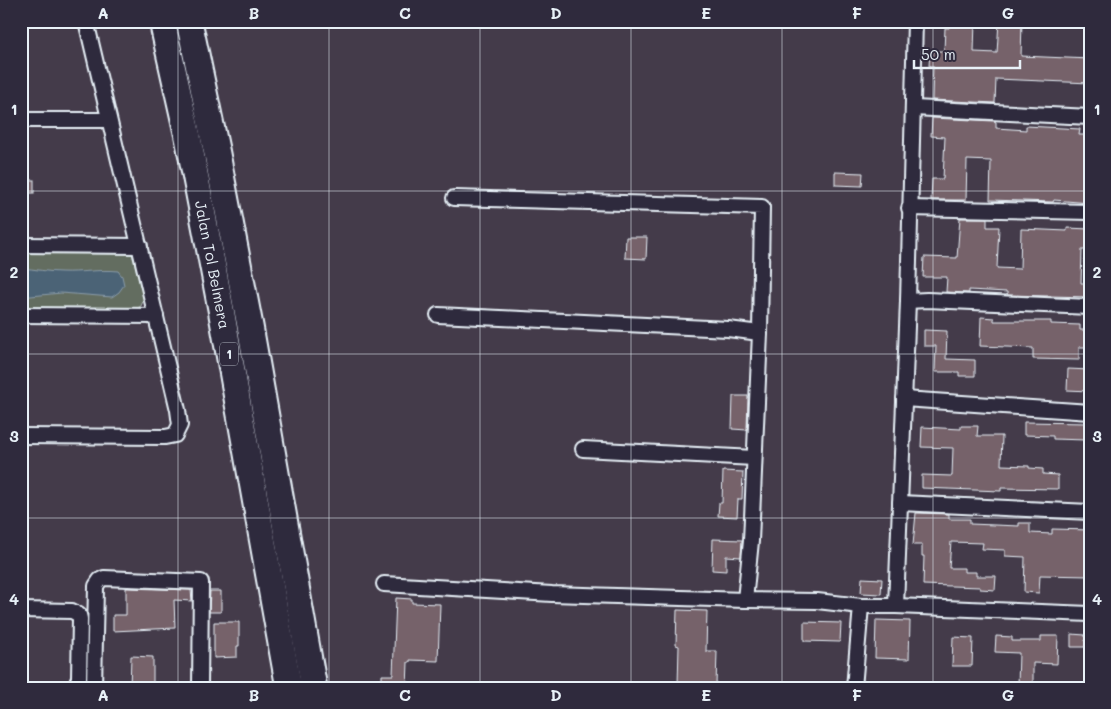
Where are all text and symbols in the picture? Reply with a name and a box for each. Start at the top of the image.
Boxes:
text: A [97,2,109,23]
text: B [249,2,259,23]
text: C [399,2,411,23]
text: D [550,2,562,23]
text: E [701,2,711,23]
text: F [852,2,862,23]
text: G [1002,2,1014,23]
scale bar [914,38,1020,70]
text: 50 m [921,44,956,64]
text: 1 [10,98,18,119]
text: 1 [1093,98,1101,119]
street label: Jalan Tol Belmera [191,199,235,331]
text: 2 [10,261,19,282]
text: 2 [1093,261,1102,282]
road number: 1 [220,342,238,366]
text: 3 [9,425,19,446]
text: 3 [1092,425,1102,446]
text: 4 [9,588,19,609]
text: 4 [1092,588,1102,609]
text: A [97,684,109,705]
text: B [249,684,259,705]
text: C [399,684,411,705]
text: D [550,684,562,705]
text: E [701,684,711,705]
text: F [852,684,862,705]
text: G [1002,684,1014,705]

